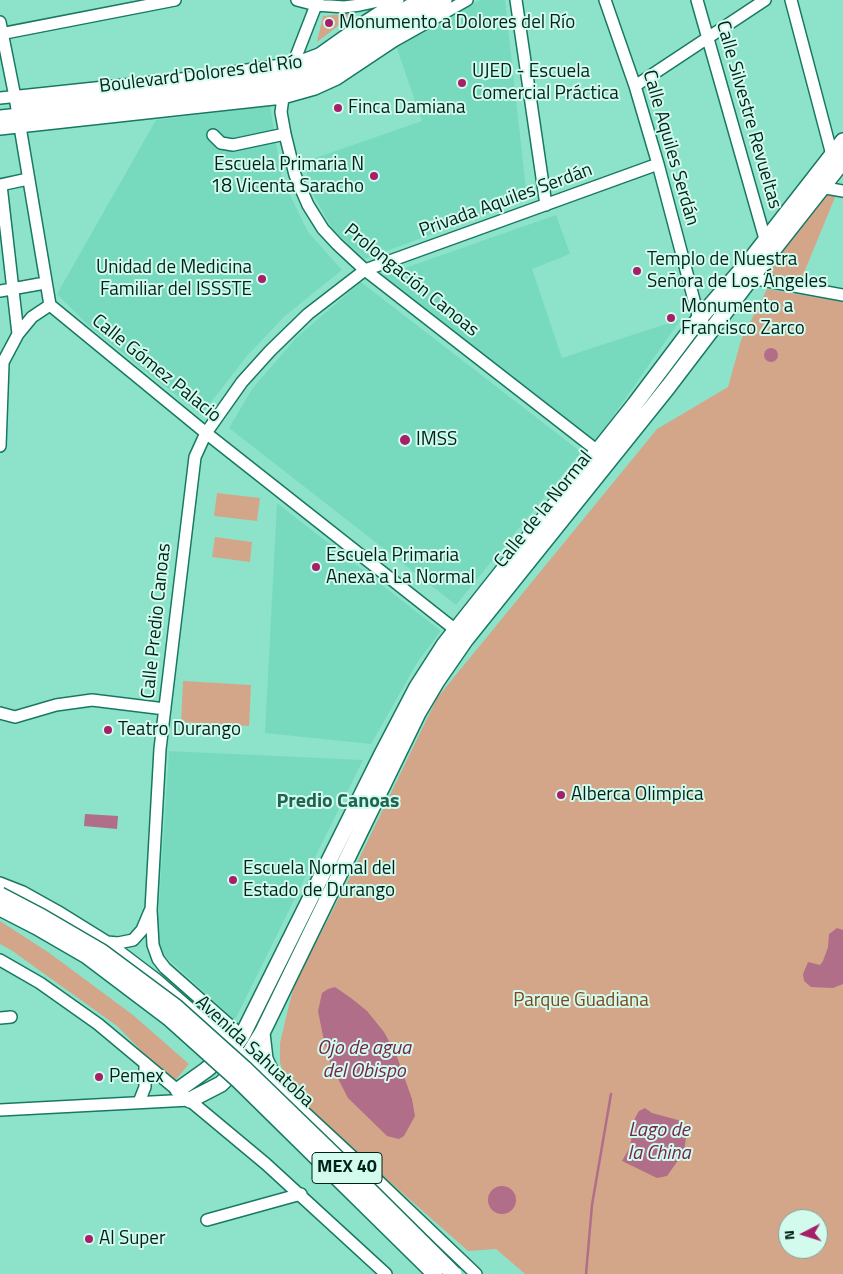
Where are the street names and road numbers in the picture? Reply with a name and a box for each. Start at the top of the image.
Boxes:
street label: Calle Silvestre Revueltas [710,18,786,212]
street label: Boulevard Dolores del Río [98,51,304,99]
street label: Calle Aquiles Serdán [637,68,703,228]
street label: Privada Aquiles Serdán [416,159,596,243]
street label: Prolongación Canoas [339,220,483,342]
street label: Calle Gómez Palacio [87,310,225,428]
street label: Calle de la Normal [490,447,598,573]
street label: Calle Predio Canoas [137,542,177,700]
street label: Avenida Sahuatoba [190,991,318,1113]
road number: MEX 40 [312,1152,382,1184]

